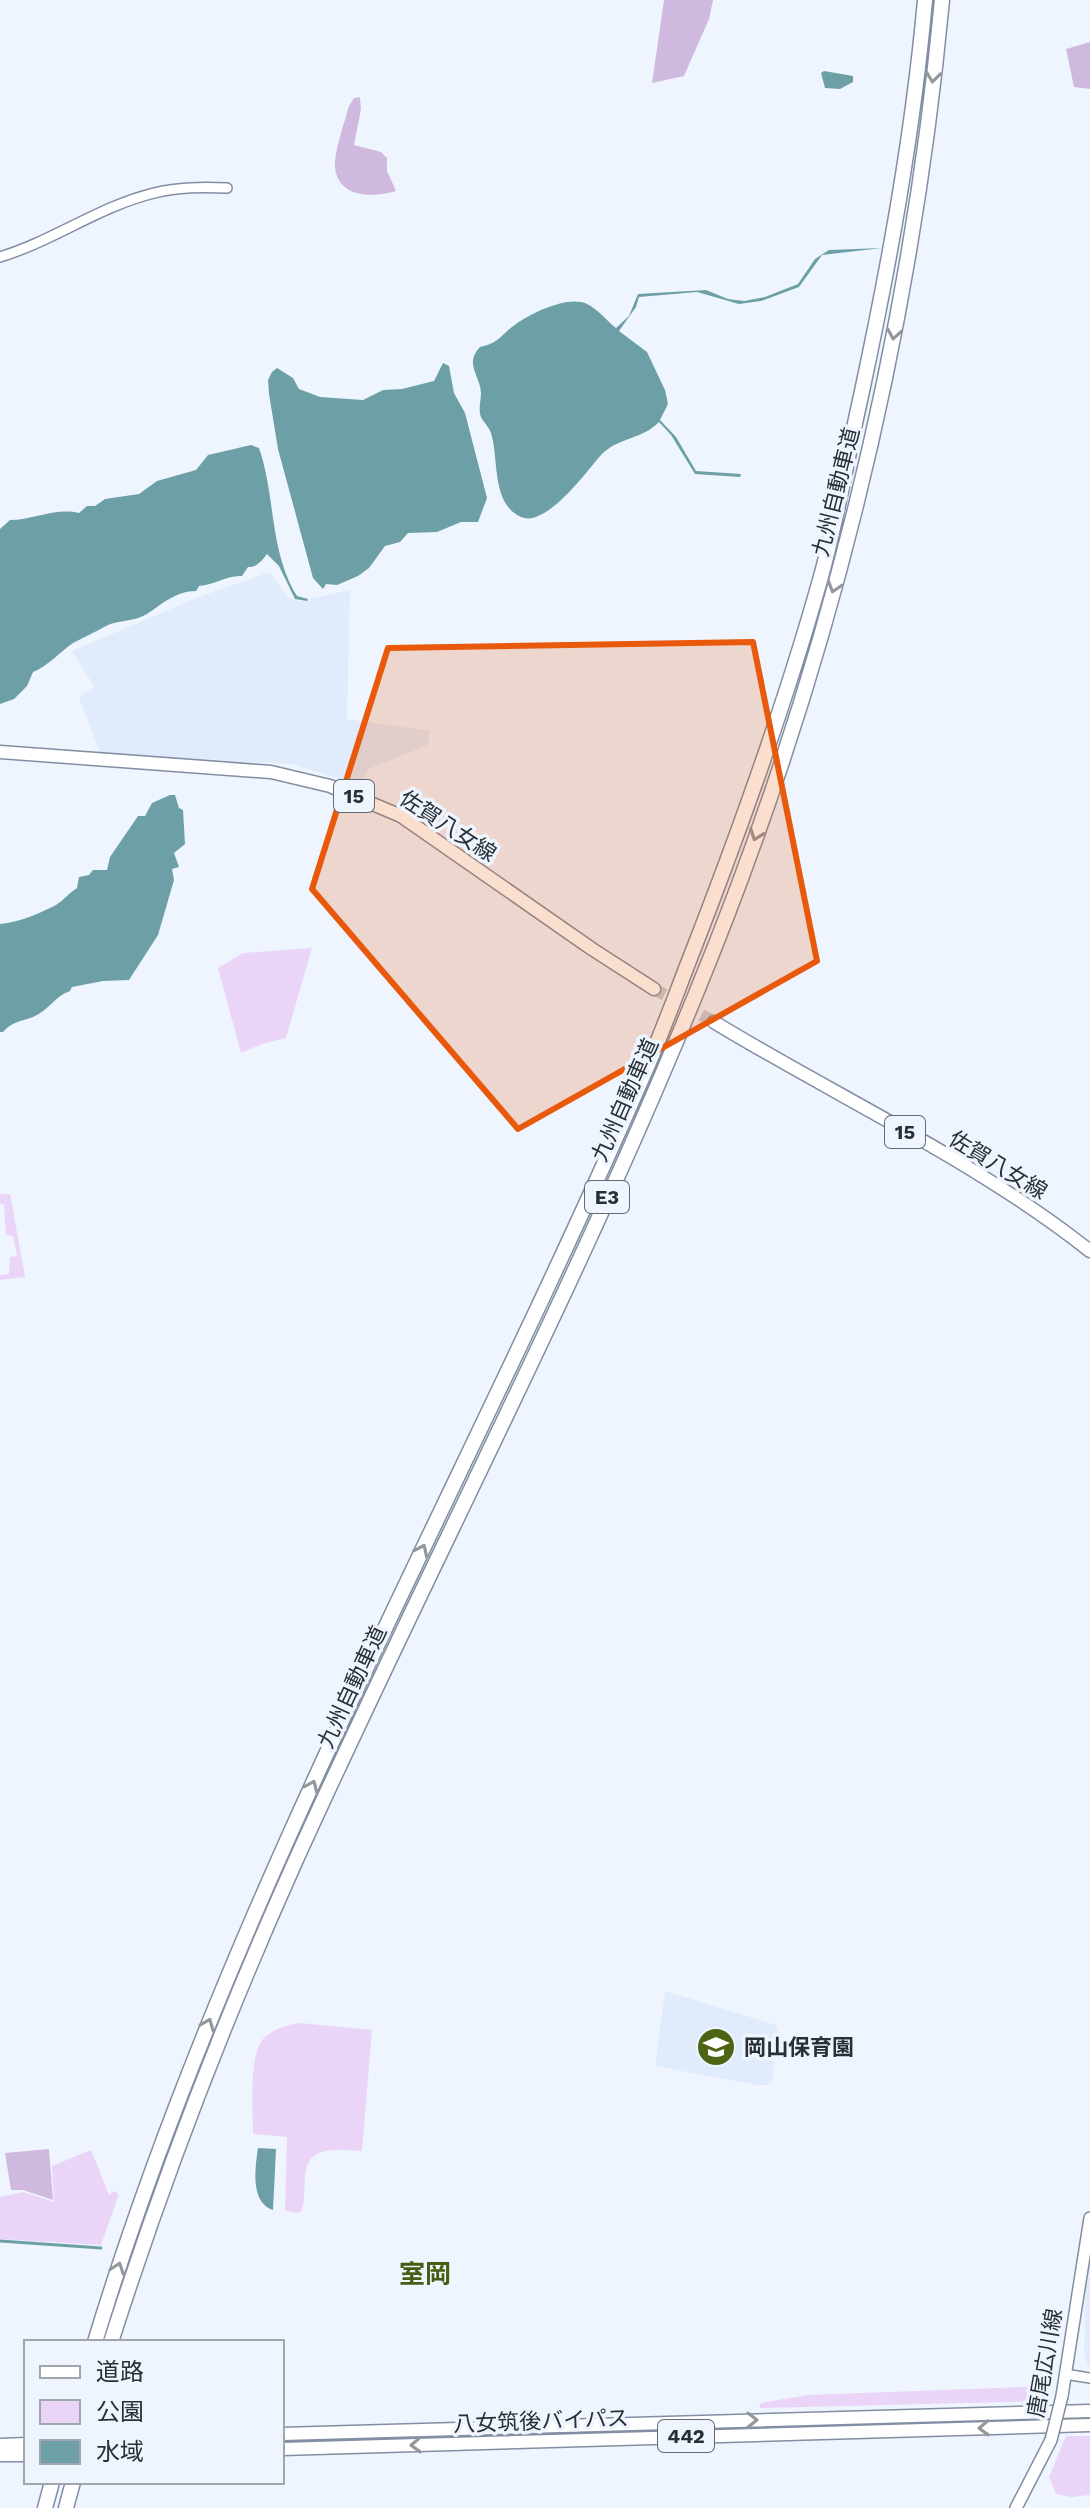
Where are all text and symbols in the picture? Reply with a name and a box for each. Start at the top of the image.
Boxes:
one-way arrow [924,71,941,84]
one-way arrow [886,328,903,341]
street label: 九州自動車道 [808,425,864,559]
one-way arrow [827,580,843,594]
road number: 15 [334,780,374,812]
street label: 佐賀八女線 [395,786,501,866]
one-way arrow [749,827,765,841]
street label: 九州自動車道 [587,1035,663,1165]
road number: 15 [885,1116,925,1148]
street label: 佐賀八女線 [944,1126,1052,1204]
road number: E3 [585,1181,629,1213]
one-way arrow [412,1544,428,1558]
street label: 九州自動車道 [313,1622,391,1752]
one-way arrow [303,1779,319,1794]
one-way arrow [199,2018,215,2032]
school or university icon: 岡山保育園 [695,2026,737,2068]
place label: 岡山保育園 [744,2035,854,2060]
district label: 室岡 [399,2259,451,2289]
one-way arrow [109,2262,125,2276]
street label: 唐尾広川線 [1023,2307,1067,2419]
legend [24,2340,284,2484]
text: 道路 [96,2358,144,2386]
text: 公園 [96,2398,144,2426]
street label: 八女筑後バイパス [453,2405,629,2437]
one-way arrow [746,2411,759,2429]
one-way arrow [977,2419,990,2437]
road number: 442 [658,2420,714,2452]
one-way arrow [409,2437,422,2454]
text: 水域 [96,2438,144,2466]

